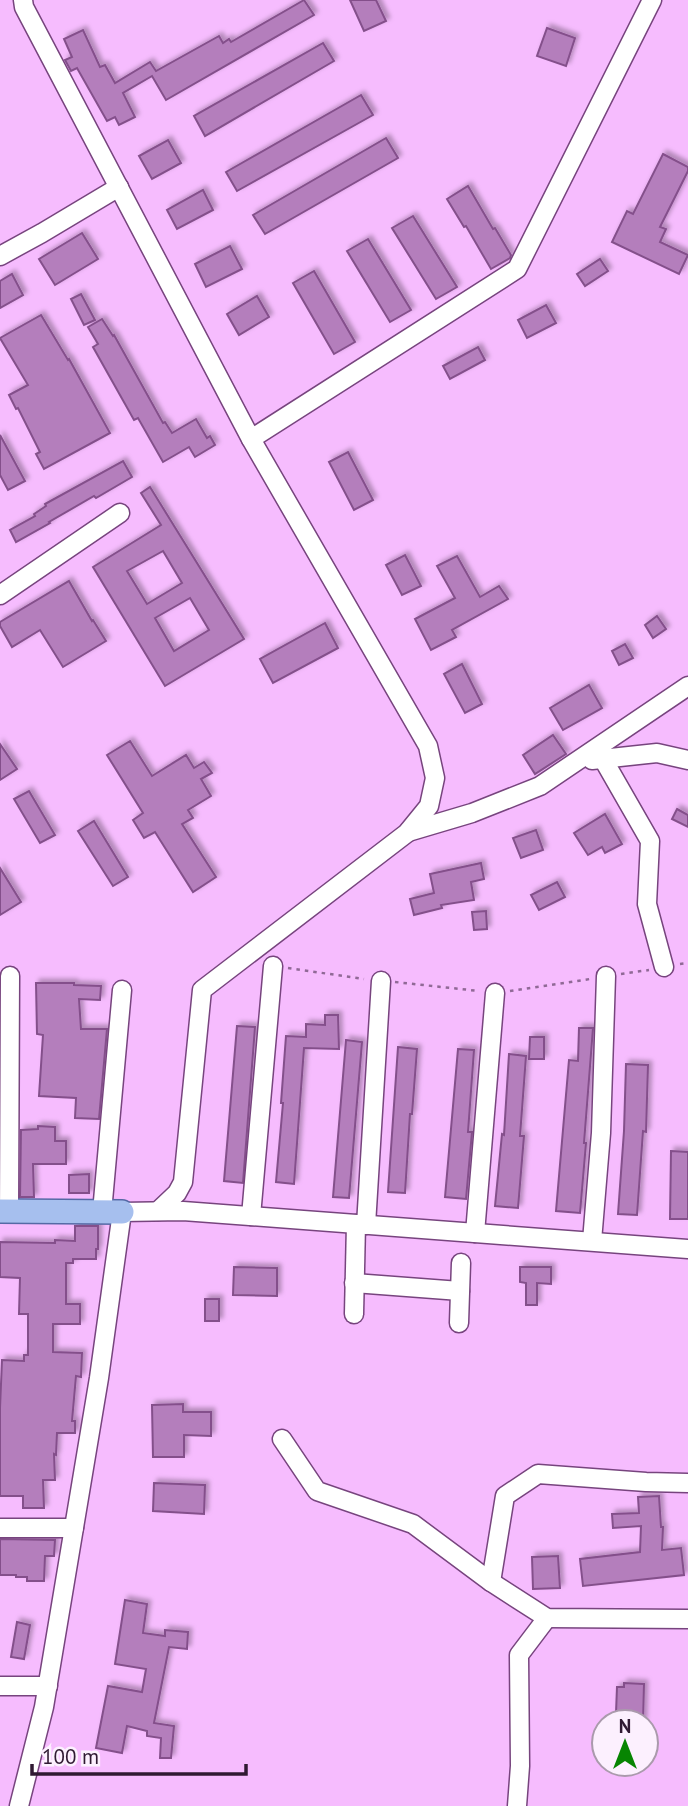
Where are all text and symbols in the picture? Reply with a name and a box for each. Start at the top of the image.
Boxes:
north arrow [590,1708,660,1778]
text: N [619,1714,631,1738]
scale bar [32,1732,245,1776]
text: 100 m [42,1743,99,1770]

